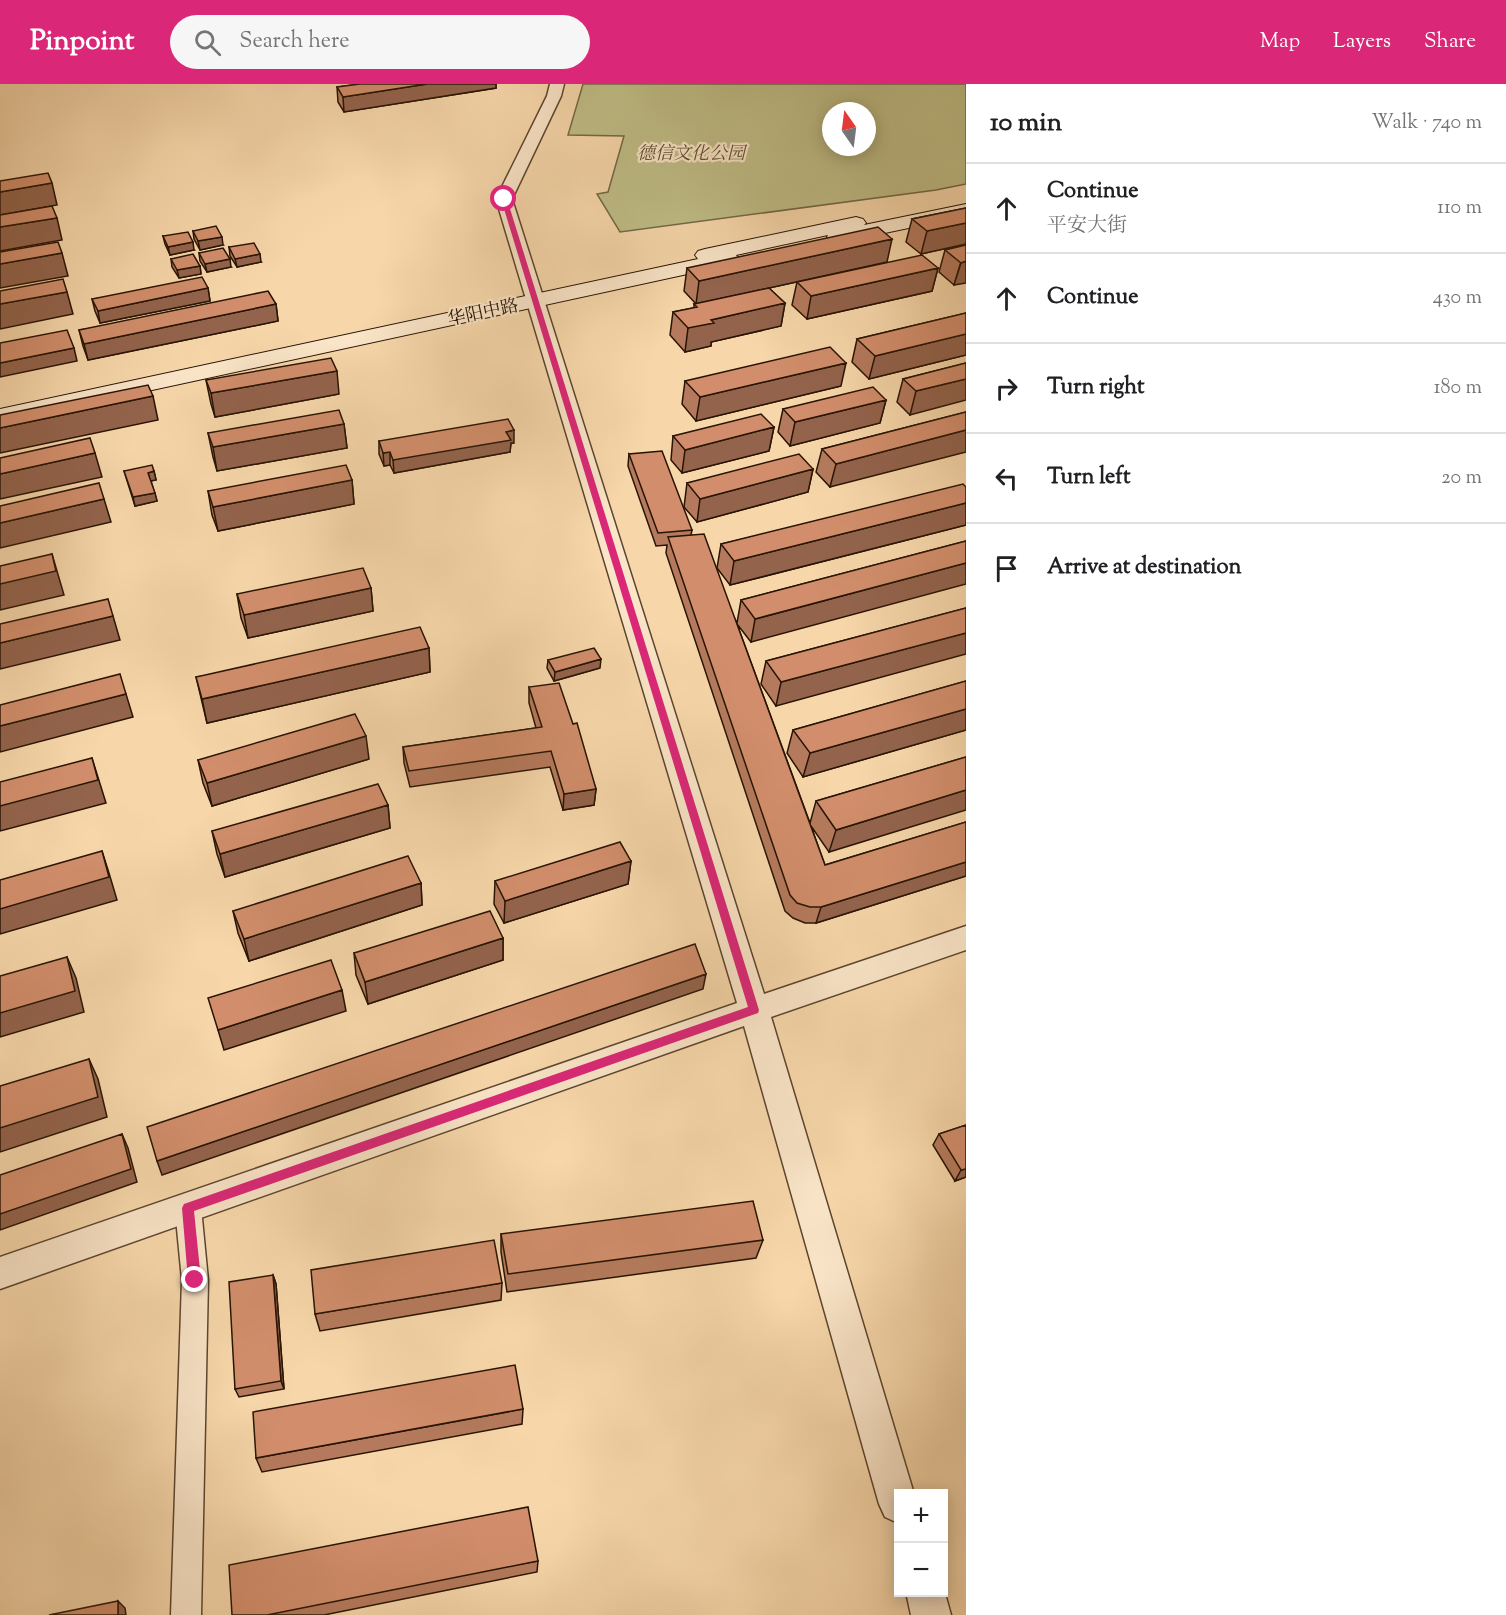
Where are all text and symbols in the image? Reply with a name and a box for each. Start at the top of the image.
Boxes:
search box [170,15,590,69]
text: Pinpoint [30,22,134,62]
icon: search [191,26,224,59]
text: Search here [239,26,350,58]
text: Map [1260,27,1300,57]
text: Layers [1333,27,1391,57]
text: Share [1424,27,1476,57]
north arrow [822,102,876,156]
text: 10 min [990,105,1062,142]
text: Walk · 740 m [1372,109,1482,138]
park label: 德信文化公园 [637,142,748,168]
text: Continue [1047,176,1138,208]
route start [490,185,516,211]
icon: ahead [990,192,1023,225]
text: 110 m [1437,194,1482,223]
text: 平安大街 [1047,212,1127,241]
icon: ahead [990,282,1023,315]
text: Continue [1047,282,1138,314]
text: 430 m [1433,284,1482,313]
street label: 华阳中路 [445,294,521,334]
icon: right [990,372,1023,405]
text: Turn right [1047,372,1144,404]
text: 180 m [1434,374,1482,403]
icon: left [990,462,1023,495]
text: Turn left [1047,462,1130,494]
text: 20 m [1441,464,1482,493]
icon: arrive [990,552,1023,585]
text: Arrive at destination [1047,552,1242,584]
route end [181,1266,207,1292]
map controls [894,1489,948,1597]
button: + [894,1489,948,1543]
button: − [894,1543,948,1597]

